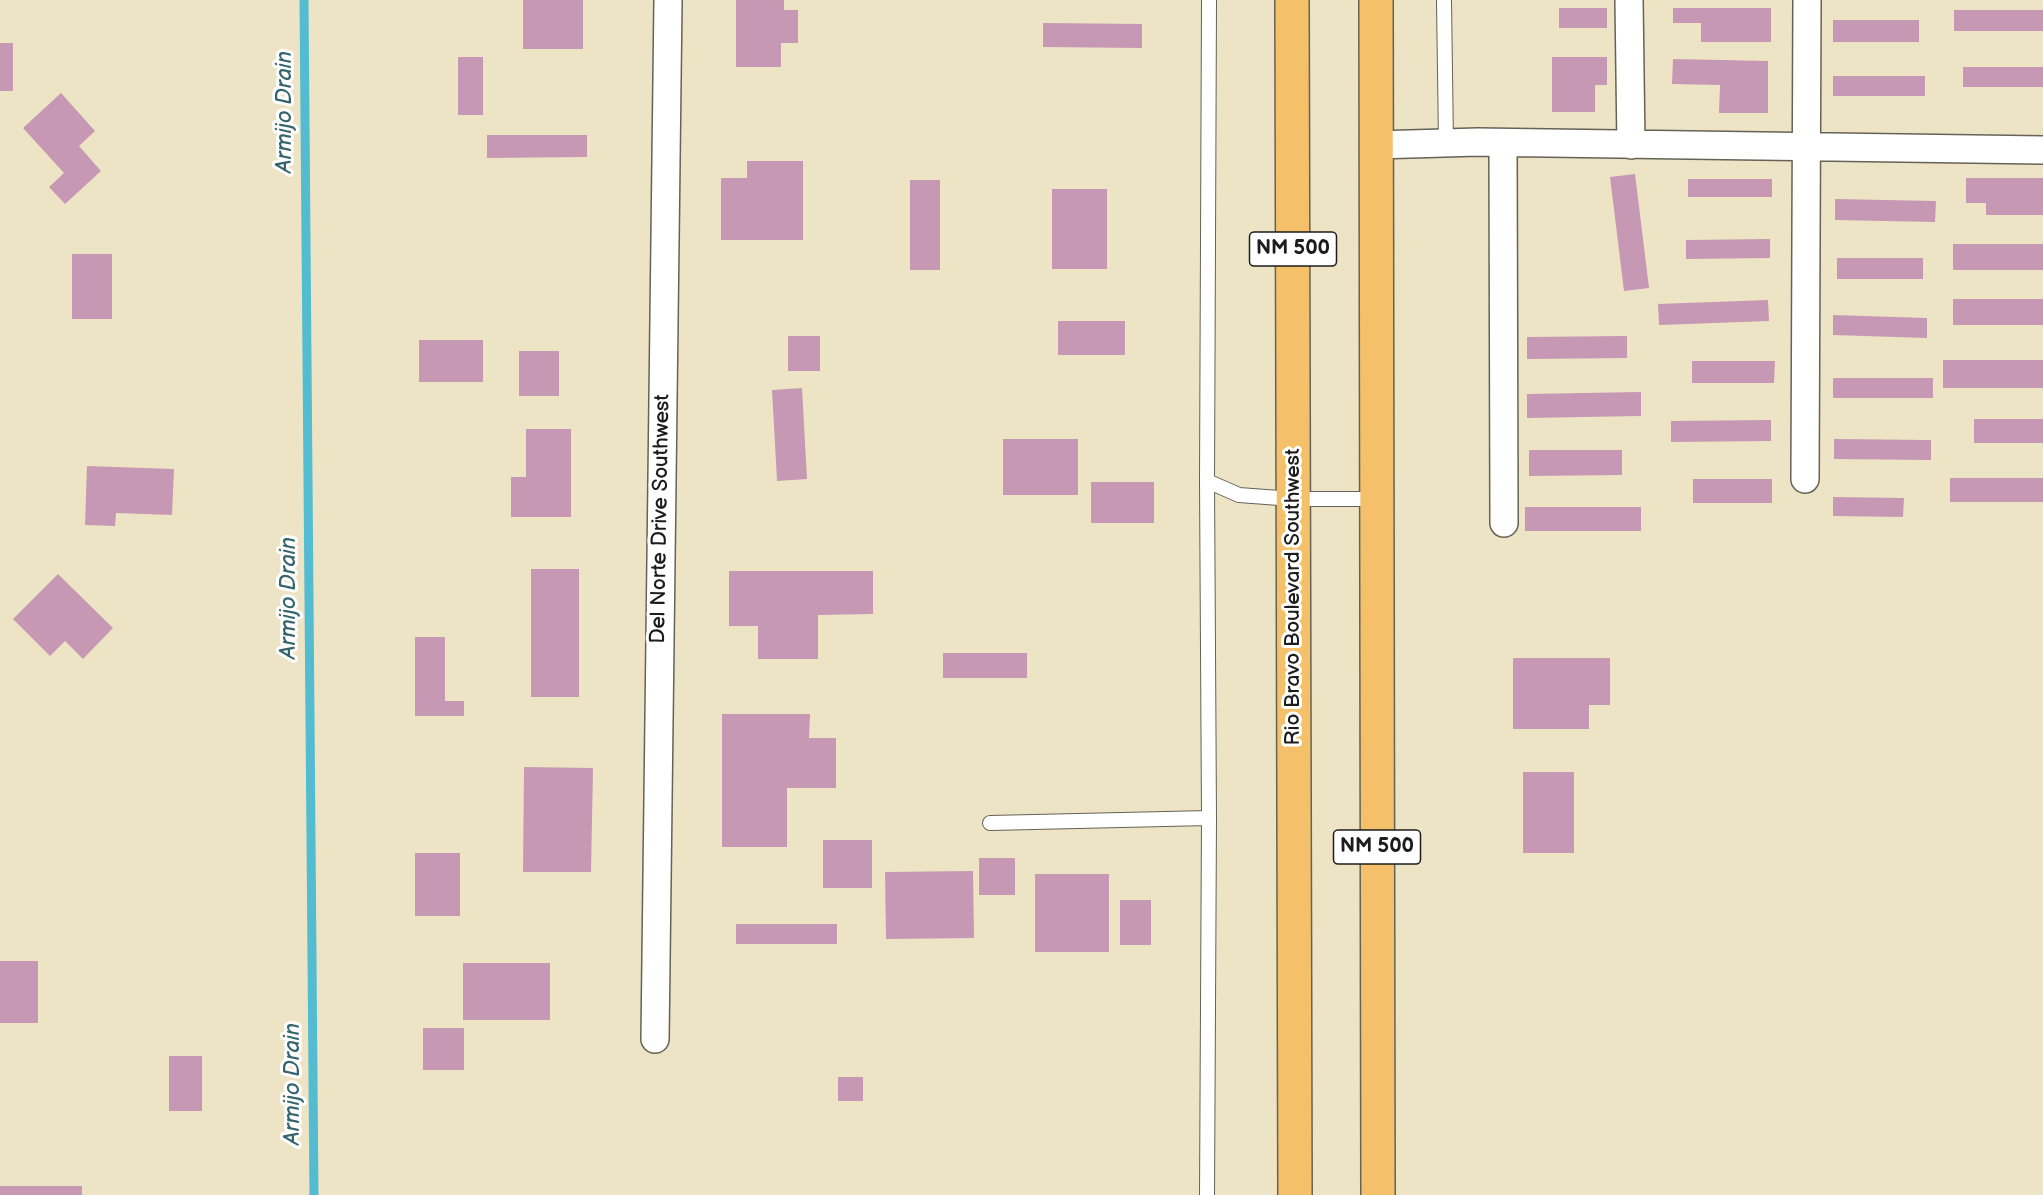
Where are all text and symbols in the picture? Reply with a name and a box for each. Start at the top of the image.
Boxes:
water label: Armijo Drain [272,51,298,173]
road number: NM 500 [1250,232,1336,266]
street label: Del Norte Drive Southwest [646,394,676,644]
street label: Rio Bravo Boulevard Southwest [1281,449,1307,745]
water label: Armijo Drain [276,537,302,659]
road number: NM 500 [1334,830,1420,864]
water label: Armijo Drain [280,1023,306,1145]

